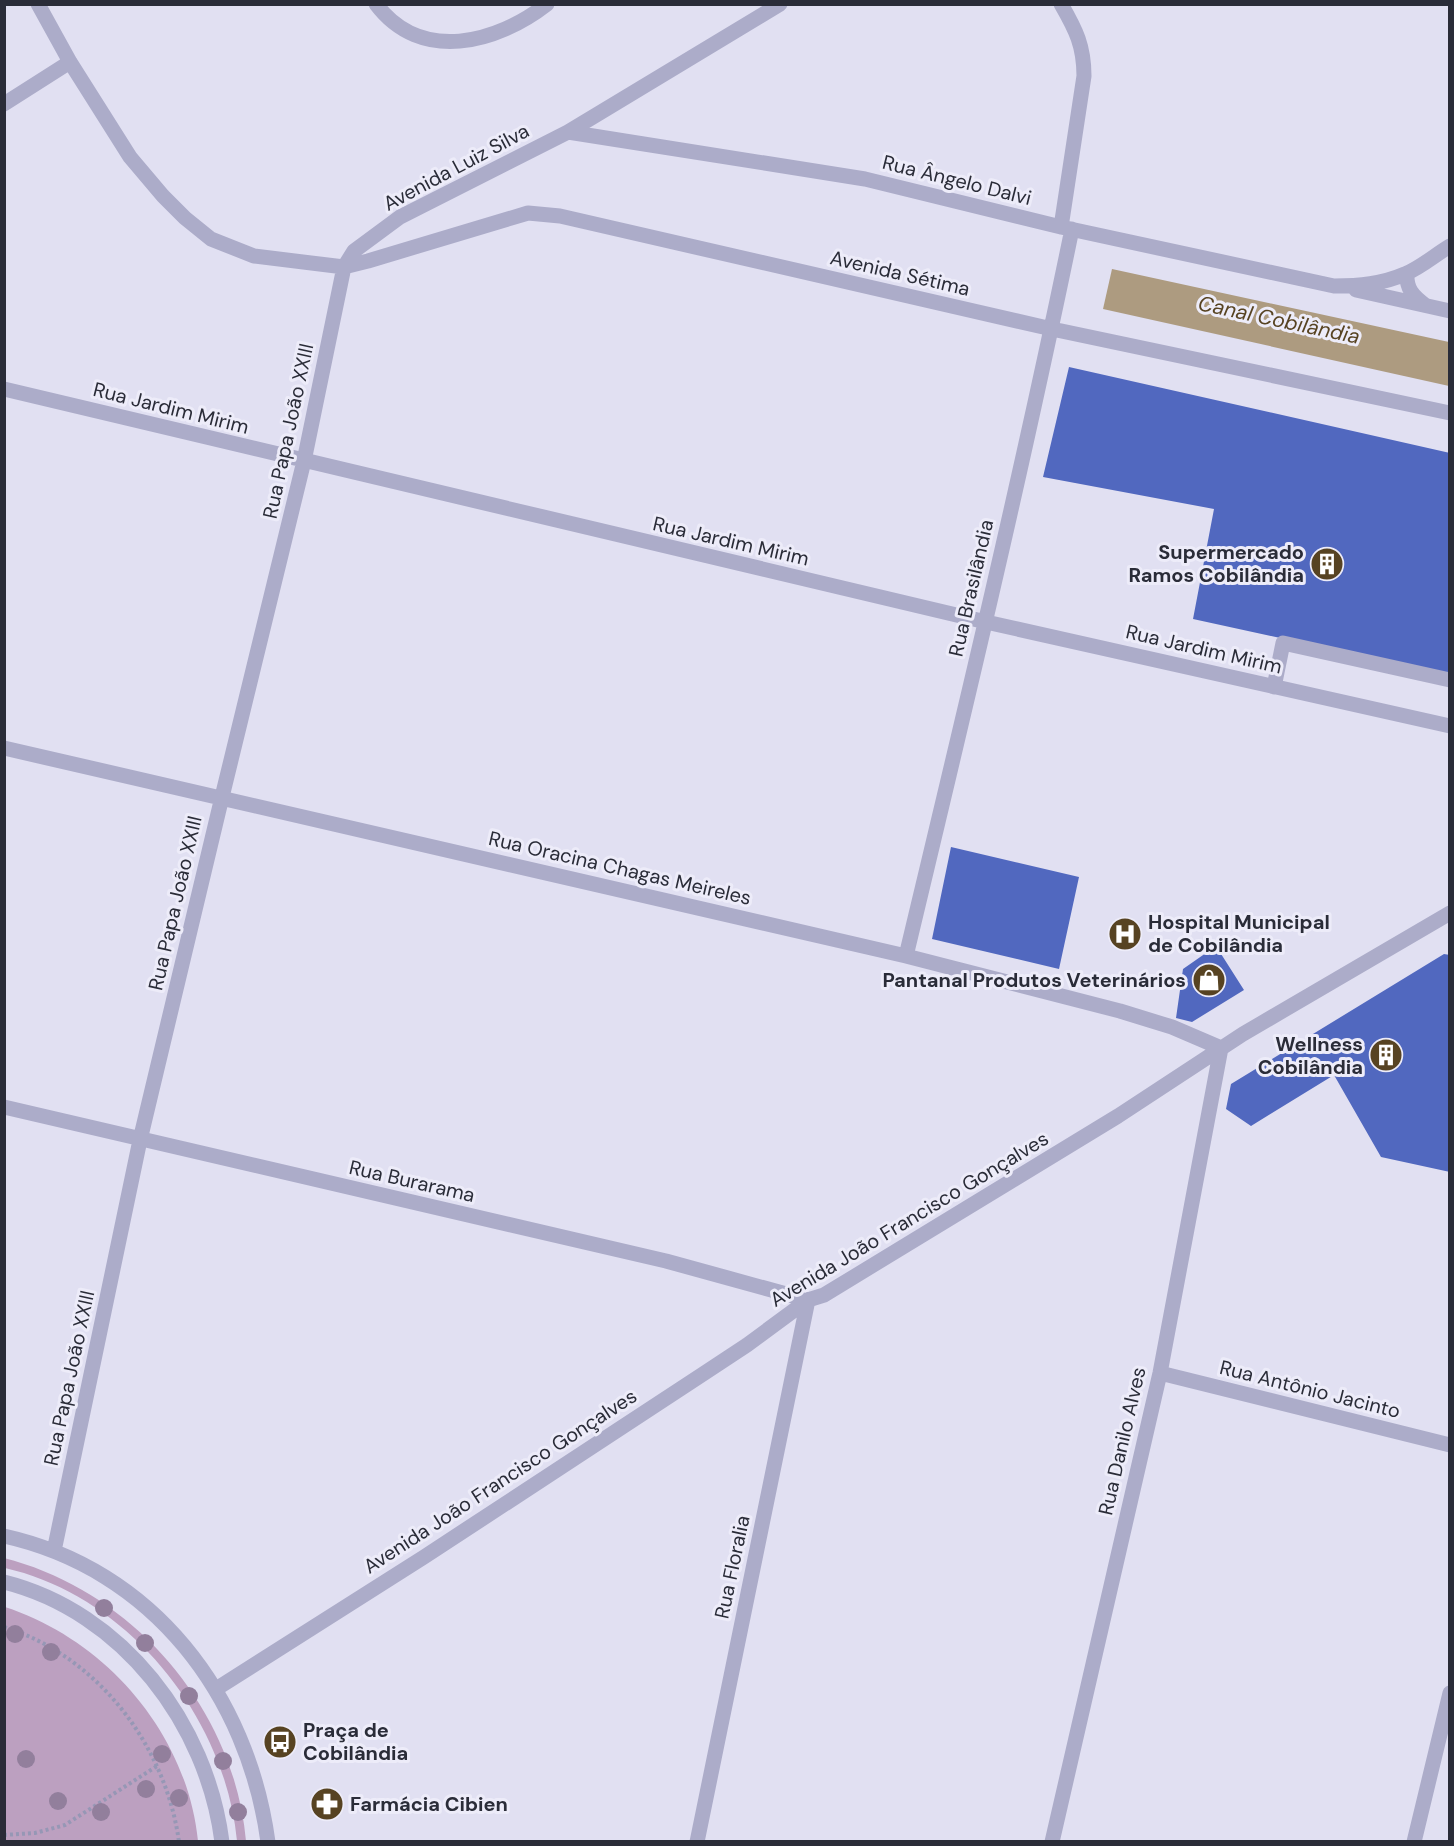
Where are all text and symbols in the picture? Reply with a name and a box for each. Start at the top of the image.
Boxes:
street label: Avenida Luiz Silva [378,118,534,216]
street label: Rua Ângelo Dalvi [880,149,1034,211]
street label: Avenida Sétima [828,244,972,302]
water label: Canal Cobilândia [1196,289,1362,351]
street label: Rua Papa João XXIII [257,341,319,521]
street label: Rua Jardim Mirim [90,376,252,440]
street label: Rua Jardim Mirim [650,510,812,572]
street label: Rua Brasilândia [943,517,999,659]
place label: Supermercado Ramos Cobilândia [1128,539,1304,588]
building icon: Supermercado Ramos Cobilândia [1309,546,1345,582]
street label: Rua Jardim Mirim [1123,618,1285,680]
street label: Rua Papa João XXIII [142,813,208,993]
street label: Rua Oracina Chagas Meireles [486,825,754,911]
place label: Hospital Municipal de Cobilândia [1148,909,1330,958]
hospital icon: Hospital Municipal de Cobilândia [1107,916,1143,952]
shop icon: Pantanal Produtos Veterinários [1191,962,1227,998]
place label: Pantanal Produtos Veterinários [882,967,1186,993]
place label: Wellness Cobilândia [1258,1031,1363,1080]
building icon: Wellness Cobilândia [1368,1037,1404,1073]
street label: Avenida João Francisco Gonçalves [765,1125,1053,1313]
street label: Rua Burarama [347,1154,477,1208]
street label: Rua Papa João XXIII [38,1288,100,1468]
street label: Rua Antônio Jacinto [1217,1354,1403,1424]
street label: Rua Danilo Alves [1092,1364,1152,1518]
street label: Avenida João Francisco Gonçalves [358,1383,642,1579]
street label: Rua Floralia [708,1513,756,1621]
place label: Praça de Cobilândia [303,1717,408,1766]
bus stop icon: Praça de Cobilândia [262,1724,298,1760]
pharmacy icon: Farmácia Cibien [309,1786,345,1822]
place label: Farmácia Cibien [350,1791,508,1817]

